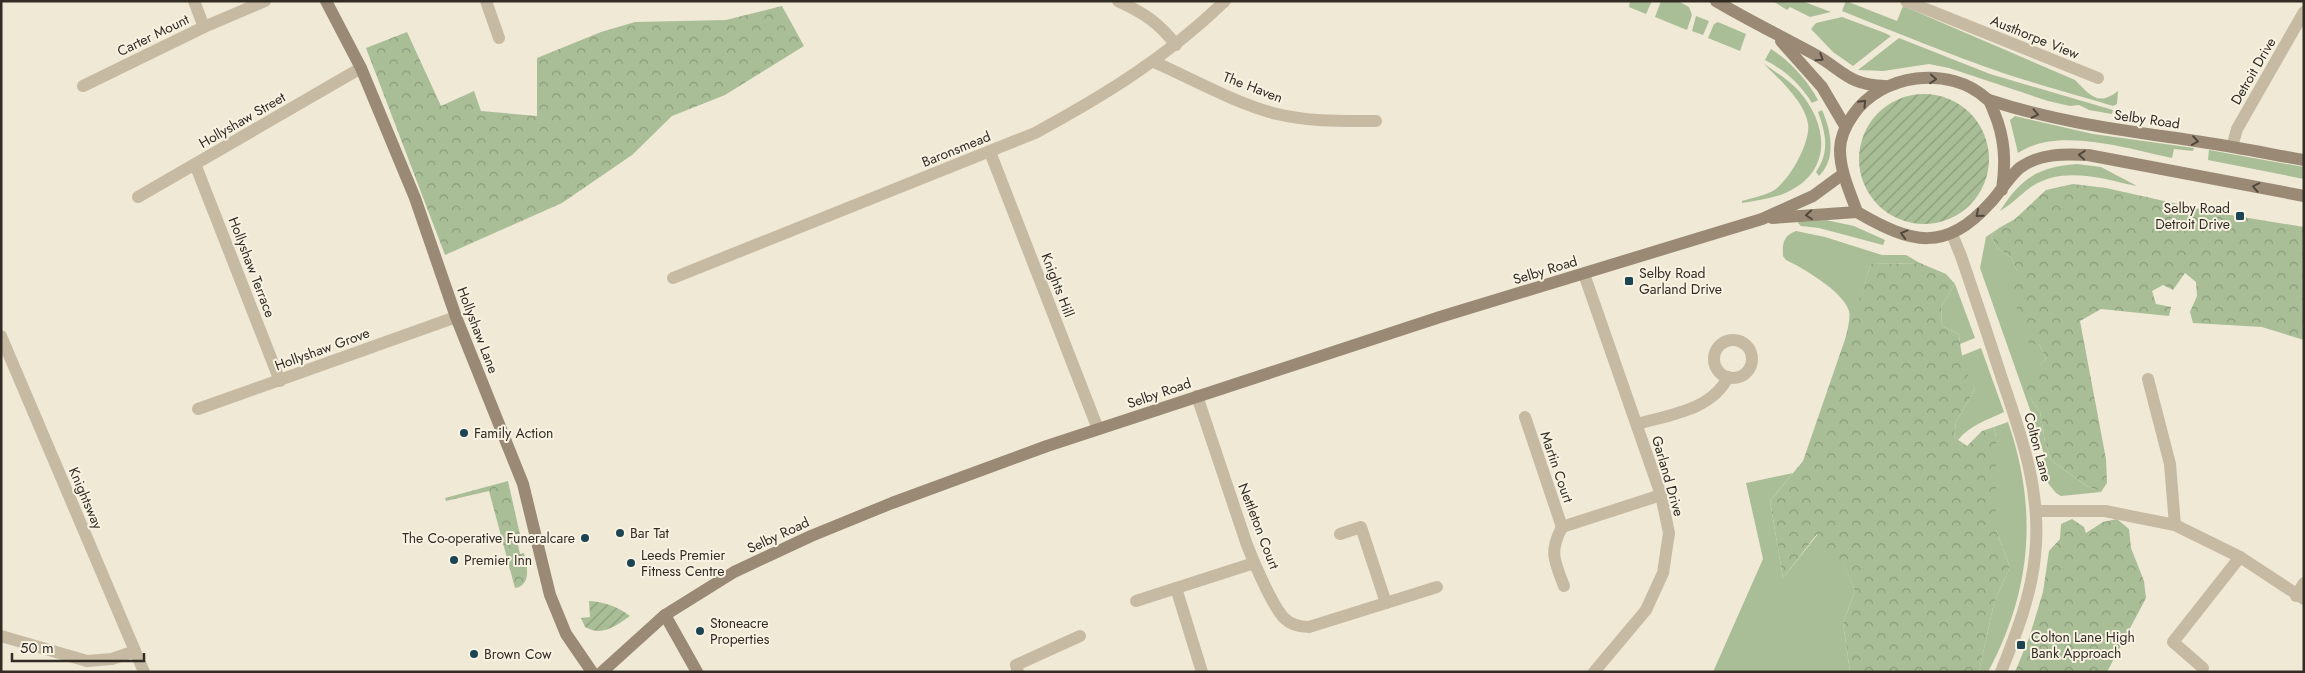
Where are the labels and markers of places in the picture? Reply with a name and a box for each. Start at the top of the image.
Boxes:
place label: Selby Road Detroit Drive [2155,198,2230,234]
marker: Selby Road Detroit Drive [2234,210,2246,222]
place label: Selby Road Garland Drive [1639,263,1722,299]
marker: Selby Road Garland Drive [1623,275,1635,287]
place label: Family Action [474,423,553,443]
marker: Family Action [458,427,470,439]
place label: Bar Tat [630,523,669,543]
marker: Bar Tat [614,527,626,539]
place label: The Co-operative Funeralcare [402,528,575,548]
marker: The Co-operative Funeralcare [579,532,591,544]
place label: Leeds Premier Fitness Centre [641,545,726,581]
place label: Premier Inn [464,550,532,570]
marker: Premier Inn [448,554,460,566]
marker: Leeds Premier Fitness Centre [625,557,637,569]
place label: Stoneacre Properties [710,613,770,649]
marker: Stoneacre Properties [694,625,706,637]
place label: Colton Lane High Bank Approach [2031,627,2135,663]
marker: Colton Lane High Bank Approach [2015,639,2027,651]
place label: Brown Cow [484,644,552,664]
marker: Brown Cow [468,648,480,660]

